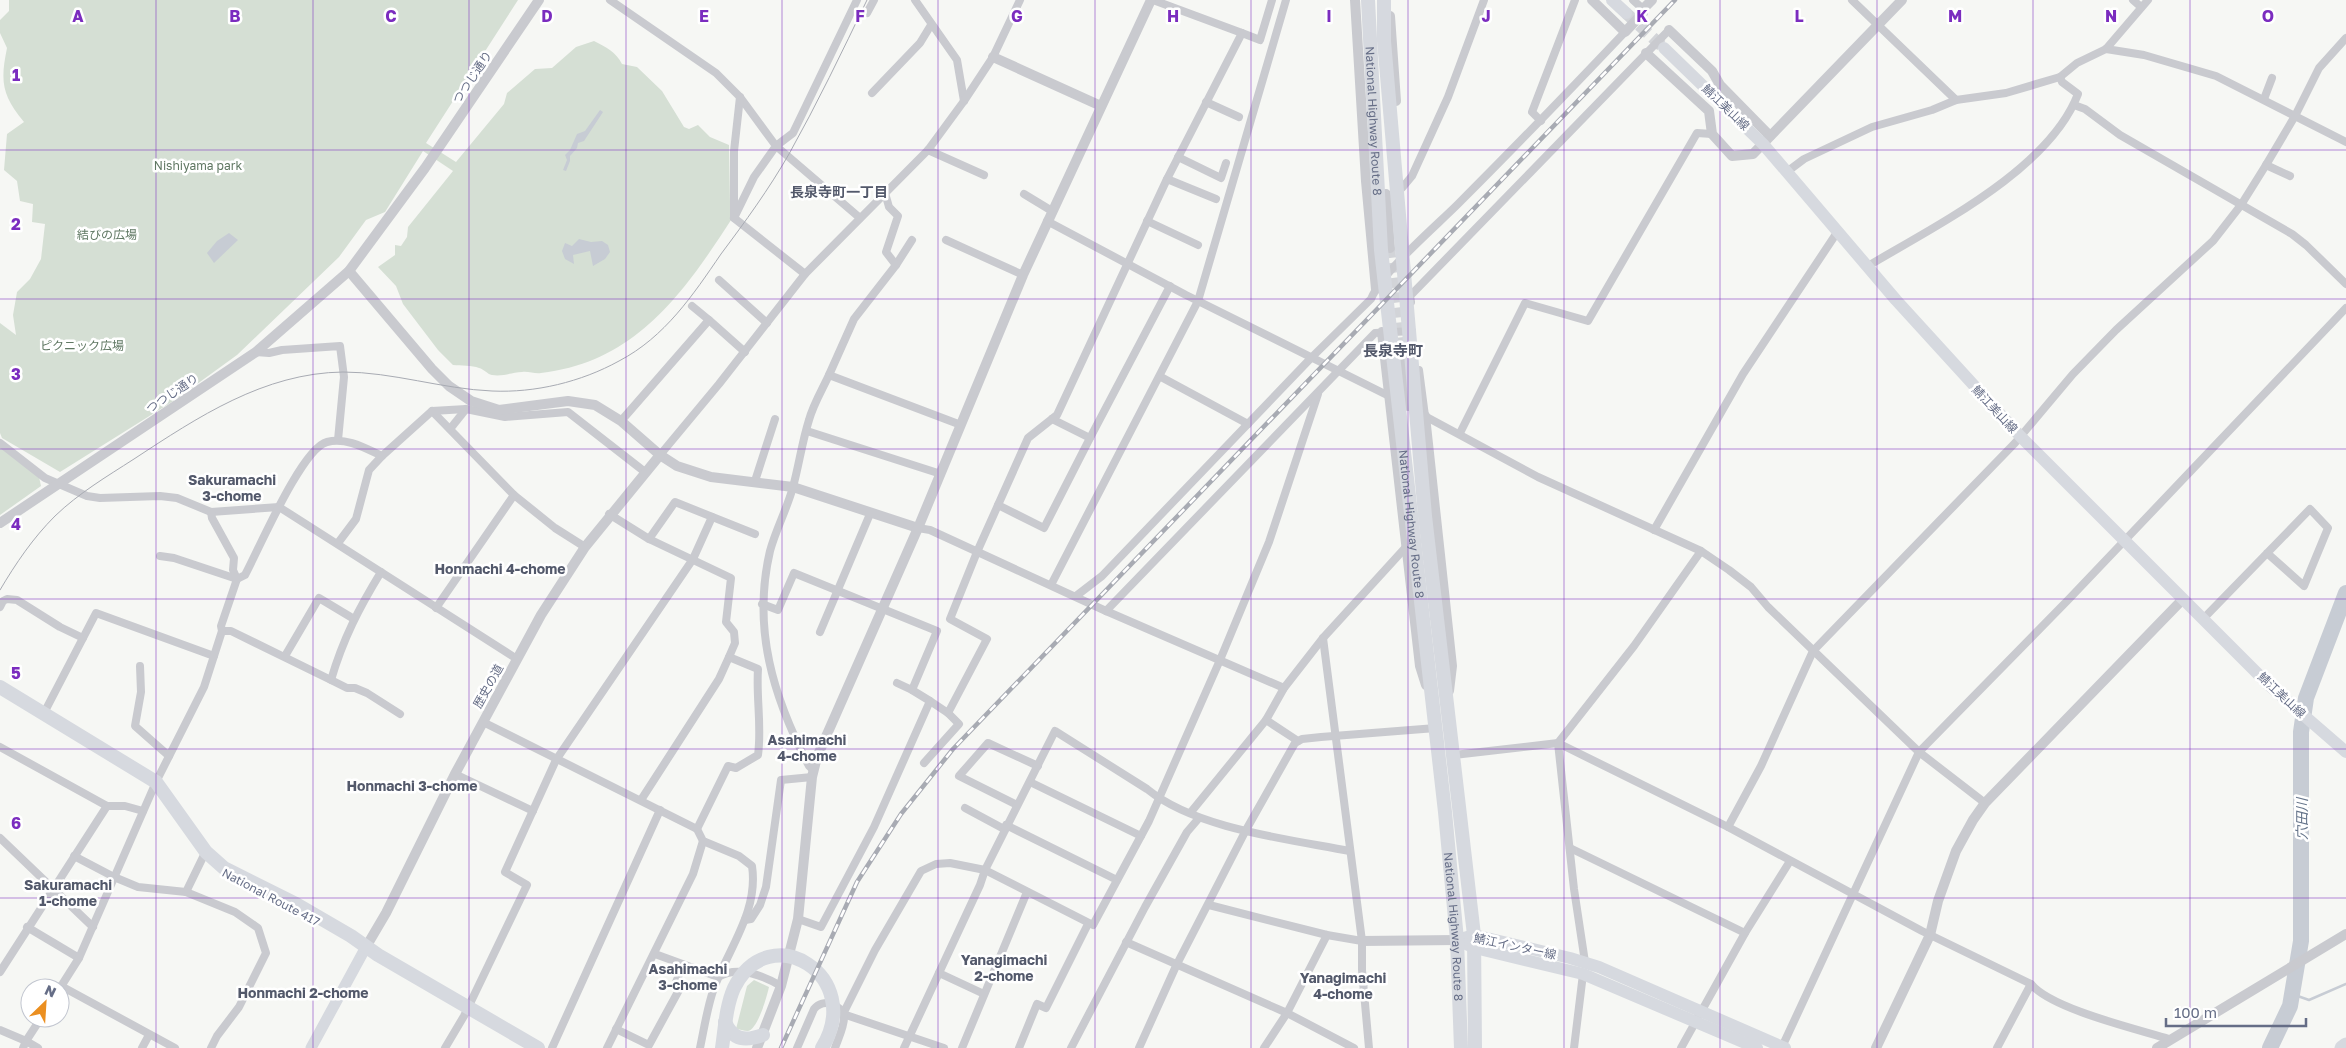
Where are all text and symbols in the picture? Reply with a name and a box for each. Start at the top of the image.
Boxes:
text: A [72,6,84,26]
text: B [229,6,241,26]
text: C [385,6,397,26]
text: D [541,6,553,26]
text: E [699,6,709,26]
text: F [855,6,865,26]
text: G [1011,6,1023,26]
text: H [1167,6,1179,26]
text: I [1326,6,1332,26]
text: J [1481,6,1491,26]
text: K [1636,6,1648,26]
text: L [1794,6,1804,26]
text: M [1948,6,1962,26]
text: N [2105,6,2117,26]
text: O [2262,6,2274,26]
street label: National Highway Route 8 [1363,46,1386,196]
street label: つつじ通り [449,48,495,106]
text: 1 [12,65,20,85]
street label: 鯖江美山線 [1699,81,1753,133]
park label: Nishiyama park [154,158,242,173]
district label: 長泉寺町一丁目 [790,183,888,200]
text: 2 [11,214,21,234]
park label: 結びの広場 [77,227,137,242]
park label: ピクニック広場 [40,338,124,353]
district label: 長泉寺町 [1363,341,1423,359]
text: 3 [11,364,21,384]
street label: つつじ通り [143,370,201,416]
street label: 鯖江美山線 [1969,382,2021,436]
street label: National Highway Route 8 [1396,449,1428,599]
district label: Sakuramachi 3-chome [188,471,276,504]
text: 4 [11,514,21,534]
district label: Honmachi 4-chome [434,560,566,577]
street label: 歴史の道 [470,661,506,711]
text: 5 [11,663,21,683]
street label: 鯖江美山線 [2255,669,2309,721]
district label: Asahimachi 4-chome [768,731,847,764]
district label: Honmachi 3-chome [346,777,478,794]
water label: 穴田川 [2293,796,2310,840]
text: 6 [11,813,21,833]
street label: National Highway Route 8 [1441,851,1467,1001]
street label: National Route 417 [219,865,323,929]
district label: Sakuramachi 1-chome [24,876,112,909]
street label: 鯖江インター線 [1472,930,1558,962]
district label: Yanagimachi 2-chome [961,951,1047,984]
district label: Asahimachi 3-chome [649,960,728,993]
district label: Yanagimachi 4-chome [1300,969,1386,1002]
north arrow [20,978,70,1028]
text: N [42,981,59,1001]
district label: Honmachi 2-chome [237,984,369,1001]
scale bar [2166,996,2306,1028]
text: 100 m [2174,1003,2217,1021]

